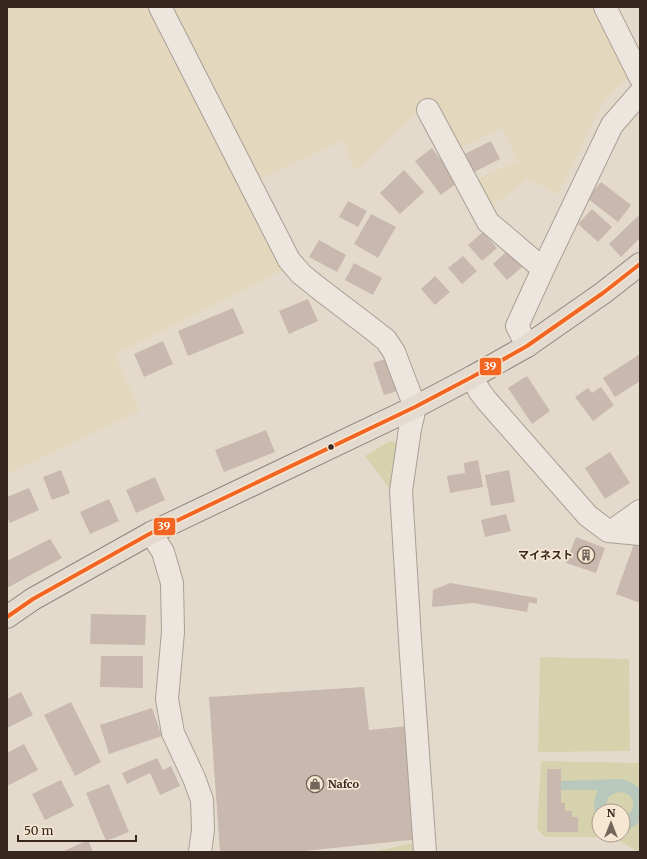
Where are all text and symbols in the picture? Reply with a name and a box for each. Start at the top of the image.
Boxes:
line badge: 39 [479,357,502,376]
text: 39 [484,359,497,373]
unlabelled marker [326,442,336,452]
line badge: 39 [153,517,176,536]
text: 39 [158,519,171,533]
building icon: マイネスト [576,545,596,565]
place label: マイネスト [518,548,573,562]
shop icon: Nafco [305,774,325,794]
place label: Nafco [328,777,359,791]
north arrow [591,803,631,843]
text: N [607,806,616,820]
scale bar [18,817,136,843]
text: 50 m [24,823,53,838]

